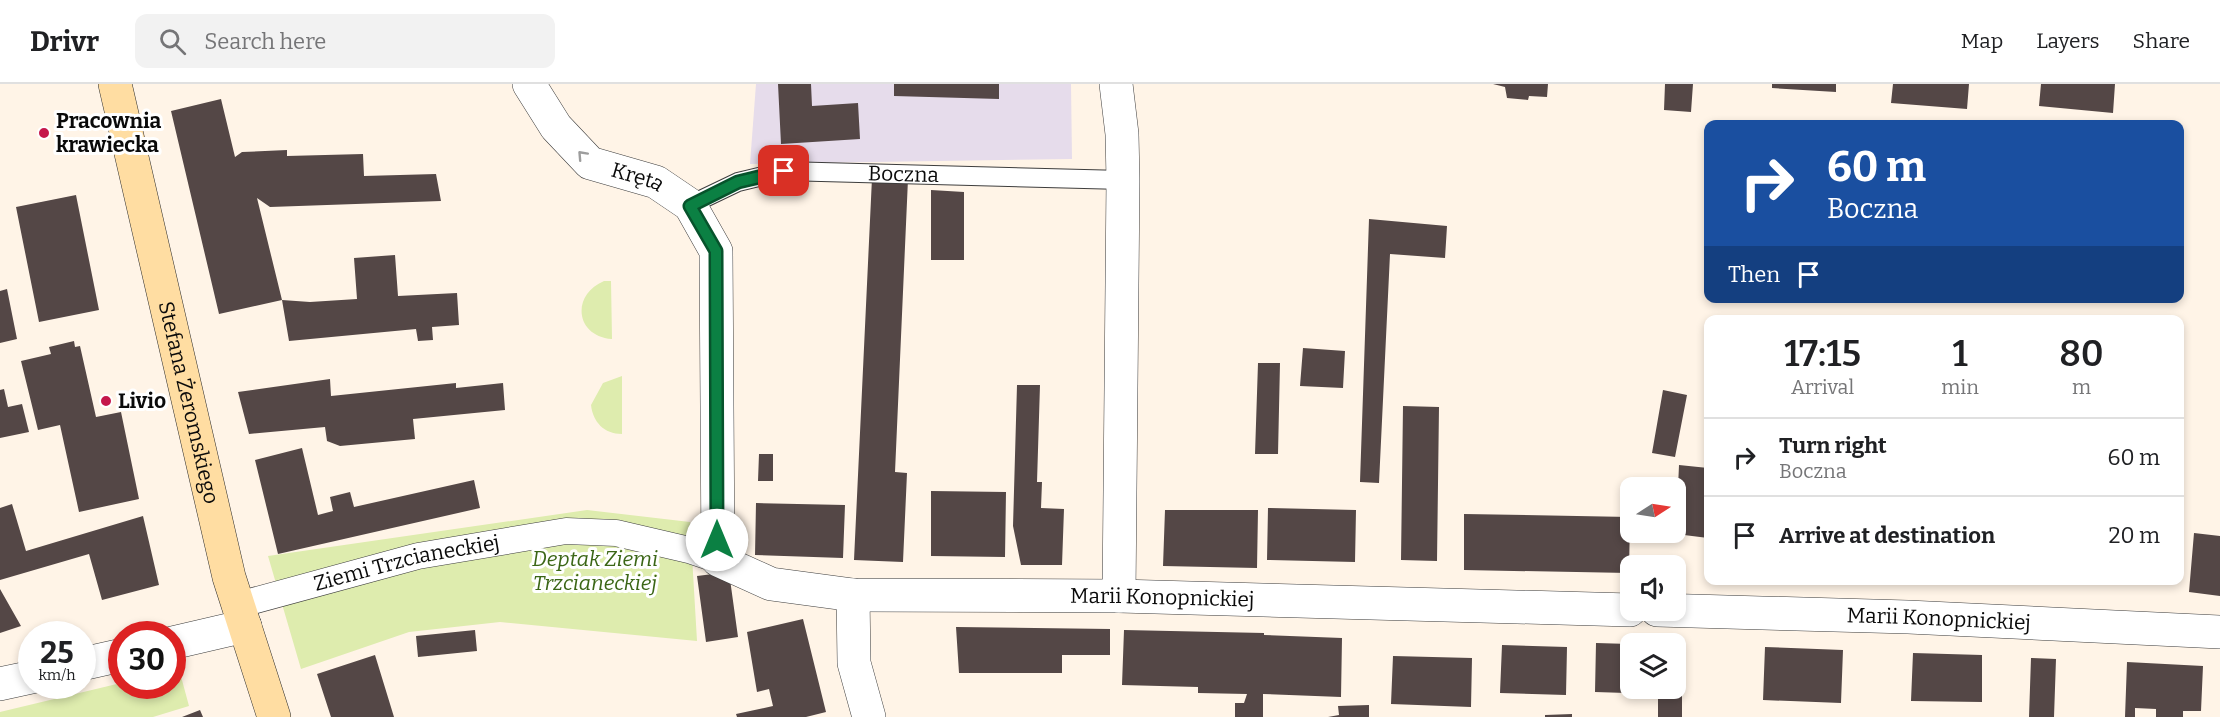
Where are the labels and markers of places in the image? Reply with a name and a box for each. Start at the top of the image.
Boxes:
place label: Pracownia krawiecka [56,108,162,158]
marker: Pracownia krawiecka [37,126,51,140]
pin [758,145,809,196]
place label: Livio [118,388,166,414]
marker: Livio [99,394,113,408]

